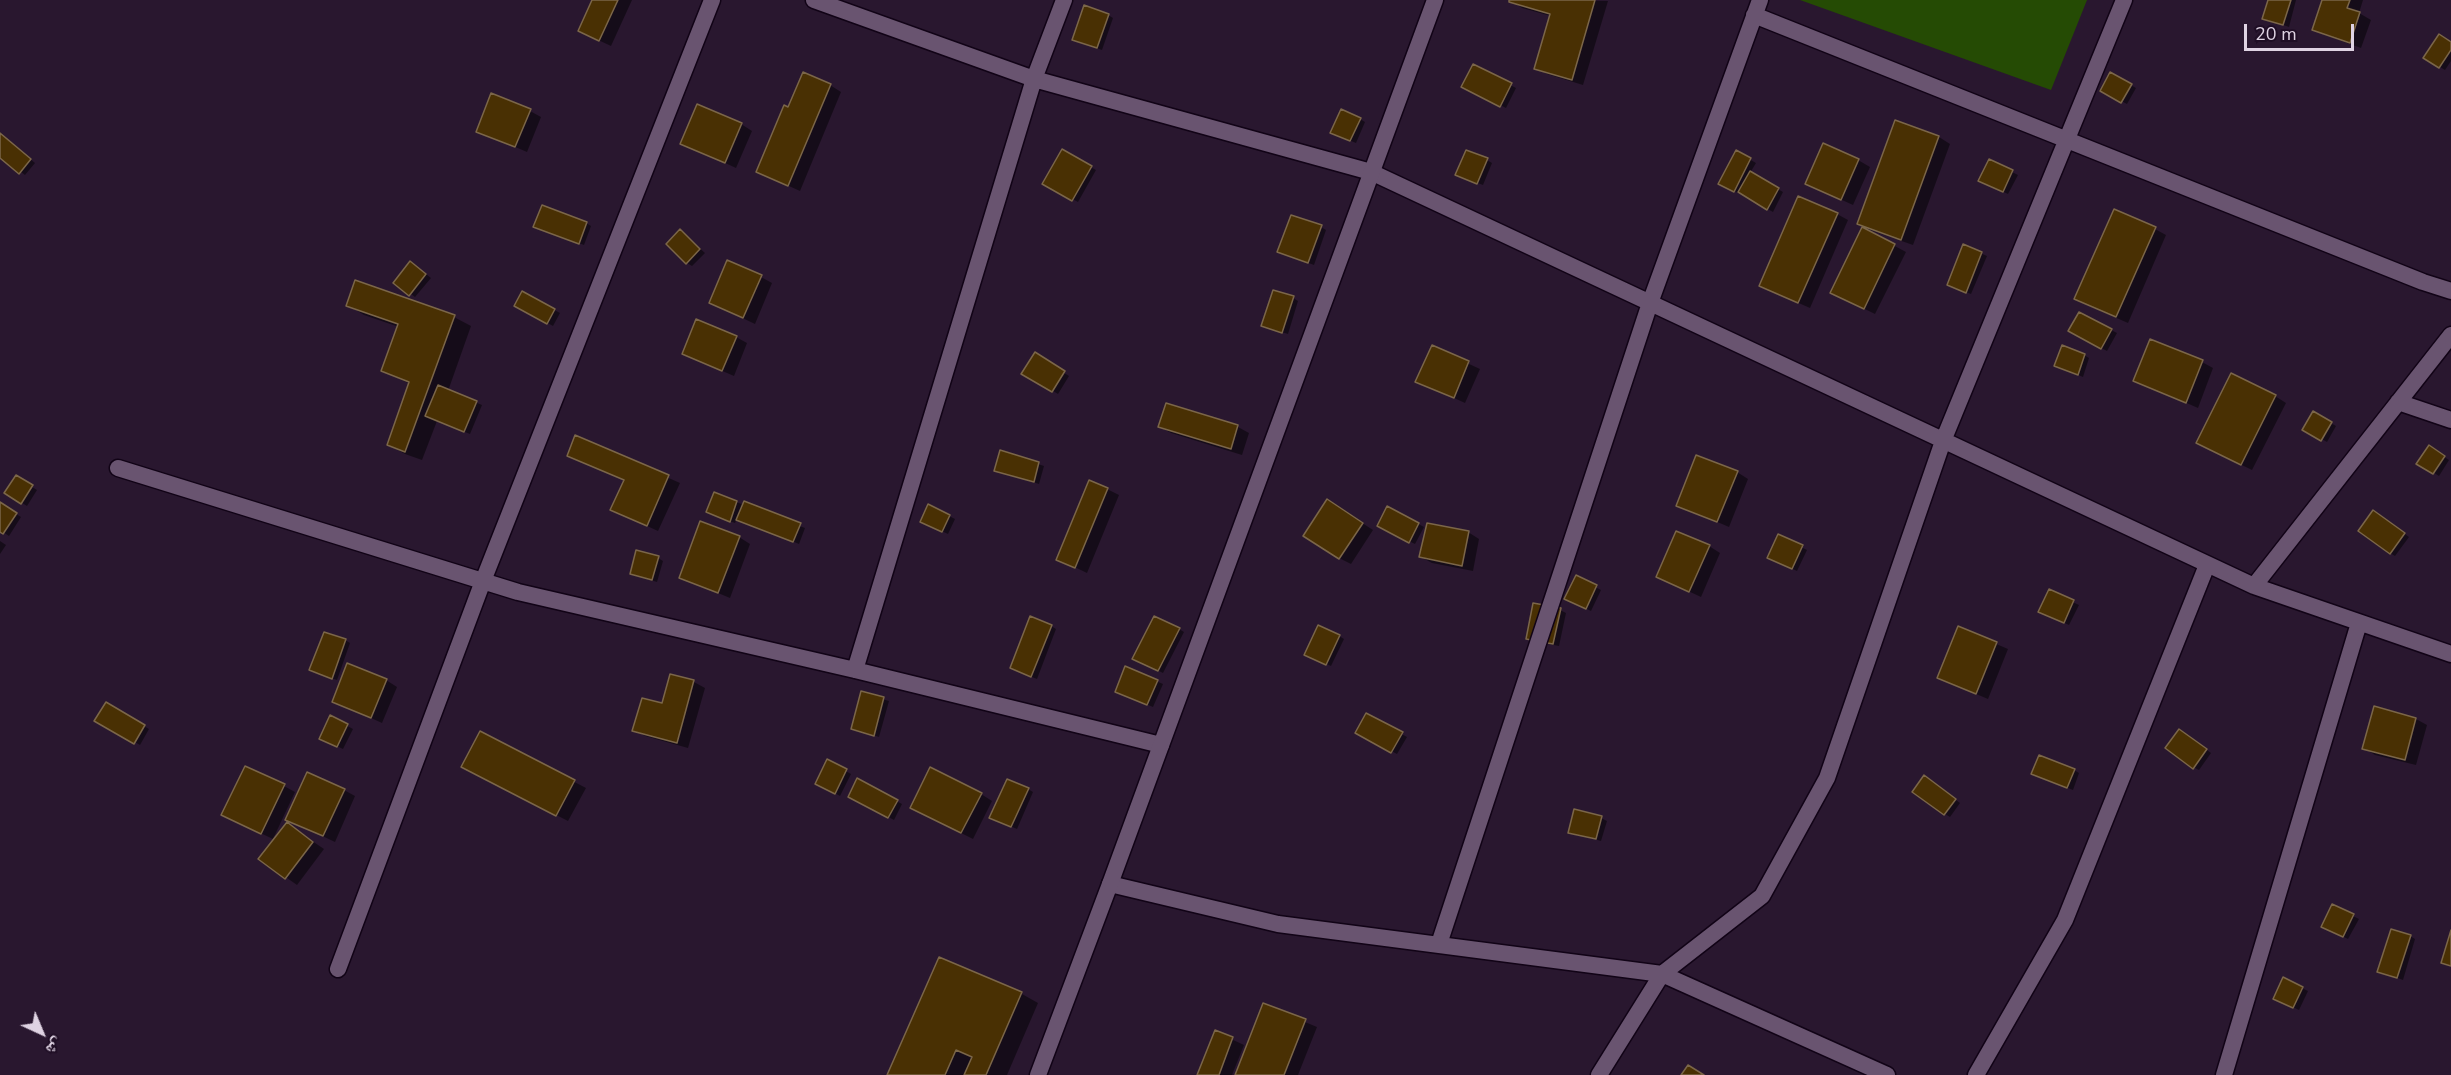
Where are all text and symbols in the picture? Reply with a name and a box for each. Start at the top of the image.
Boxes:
scale bar [2247,12,2356,50]
text: 20 m [2255,22,2297,46]
north arrow [12,1003,72,1063]
text: ش [41,1032,68,1060]

